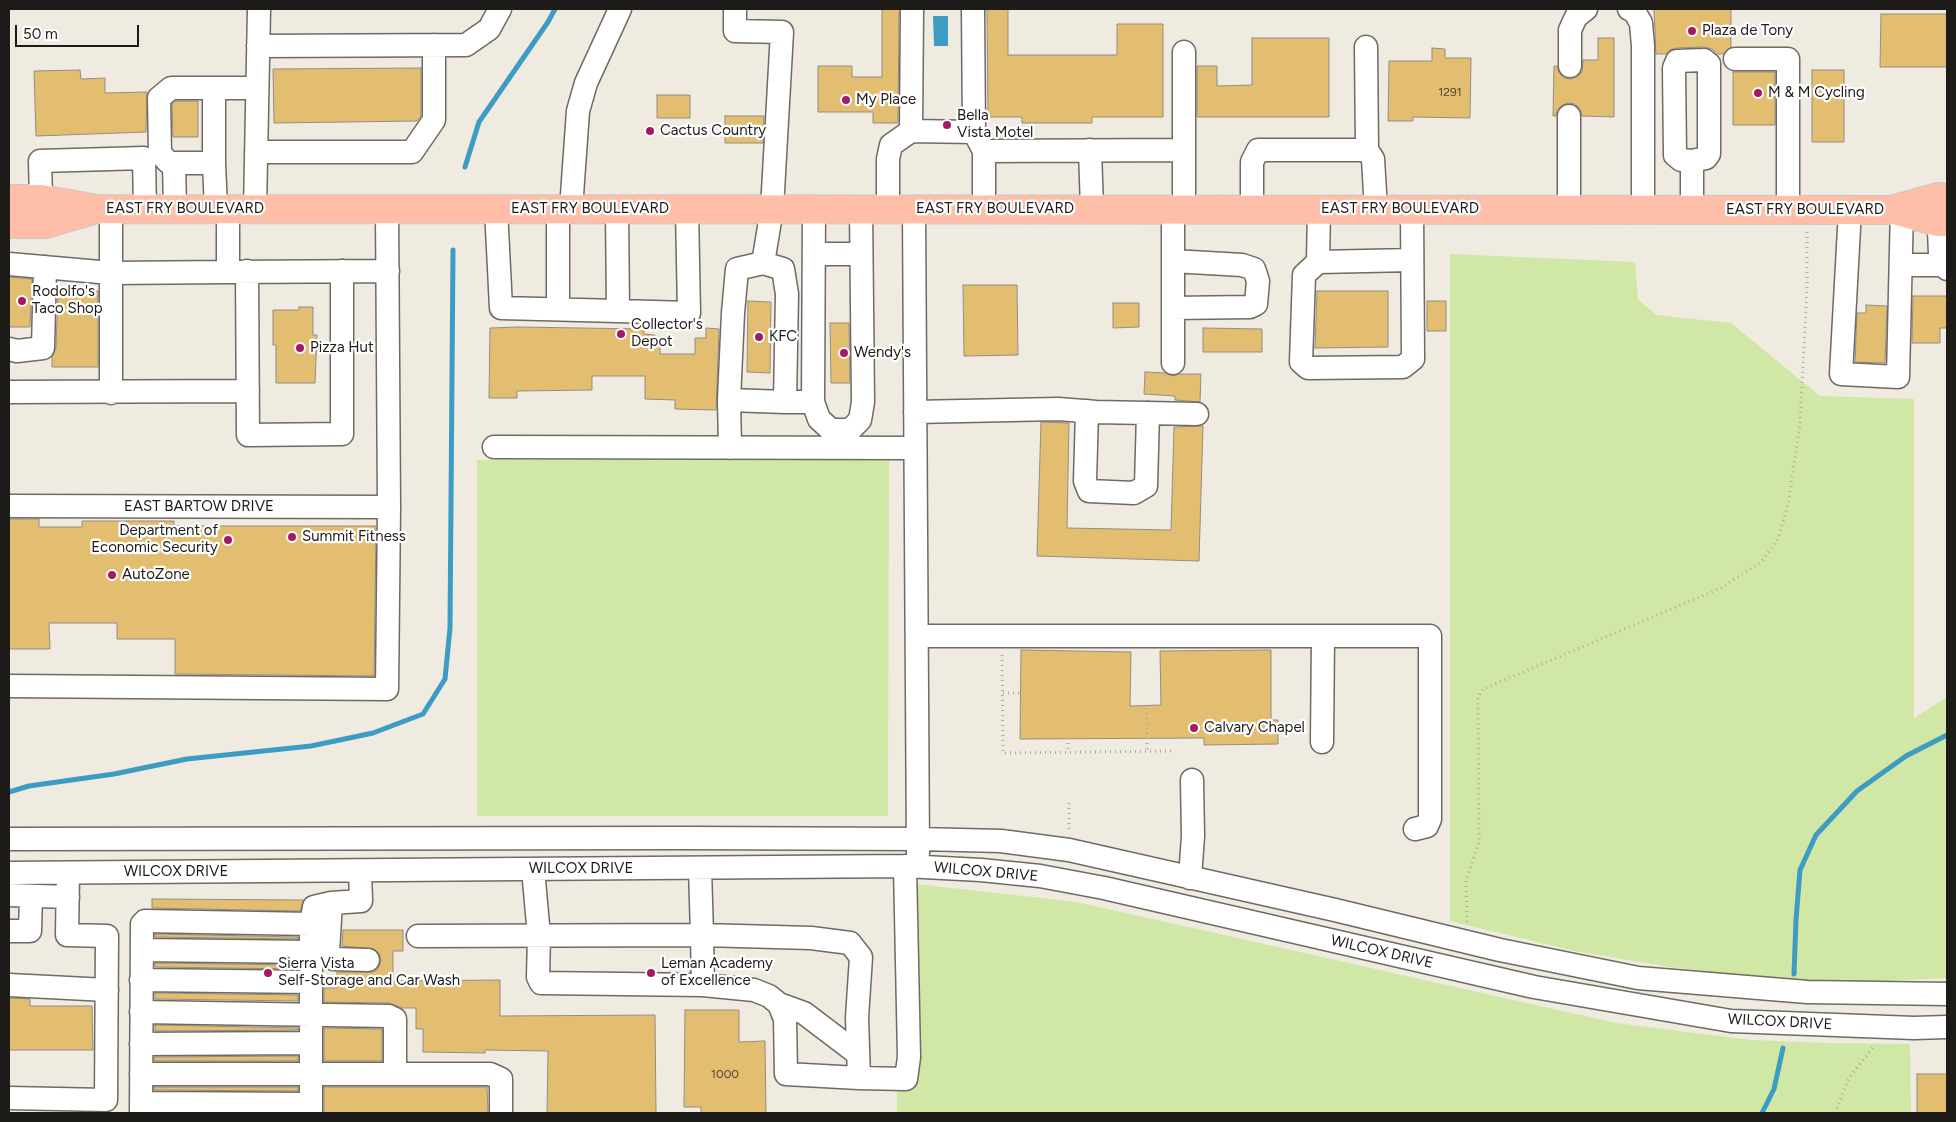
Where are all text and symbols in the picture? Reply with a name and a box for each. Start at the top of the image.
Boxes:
scale bar [18,15,141,47]
place label: Plaza de Tony [1702,22,1793,40]
text: 50 m [23,25,58,43]
marker: Plaza de Tony [1686,25,1698,37]
place label: M & M Cycling [1768,84,1865,102]
house number: 1291 [1438,85,1462,99]
marker: M & M Cycling [1752,87,1764,99]
place label: My Place [856,91,916,109]
marker: My Place [840,94,852,106]
place label: Bella Vista Motel [957,107,1033,142]
marker: Bella Vista Motel [941,119,953,131]
place label: Cactus Country [660,122,766,140]
marker: Cactus Country [644,125,656,137]
street label: EAST FRY BOULEVARD [106,200,264,218]
street label: EAST FRY BOULEVARD [511,200,669,218]
street label: EAST FRY BOULEVARD [916,200,1074,218]
street label: EAST FRY BOULEVARD [1321,200,1479,218]
street label: EAST FRY BOULEVARD [1726,201,1884,219]
place label: Rodolfo's Taco Shop [32,283,103,318]
marker: Rodolfo's Taco Shop [16,295,28,307]
place label: Collector's Depot [631,316,703,351]
marker: Collector's Depot [615,328,627,340]
place label: KFC [769,328,797,346]
marker: KFC [753,331,765,343]
place label: Pizza Hut [310,339,374,357]
marker: Pizza Hut [294,342,306,354]
place label: Wendy's [854,344,911,362]
marker: Wendy's [838,347,850,359]
street label: EAST BARTOW DRIVE [124,498,274,516]
place label: Department of Economic Security [91,522,218,557]
place label: Summit Fitness [302,528,406,546]
marker: Summit Fitness [286,531,298,543]
marker: Department of Economic Security [222,534,234,546]
place label: AutoZone [122,566,190,584]
marker: AutoZone [106,569,118,581]
place label: Calvary Chapel [1204,719,1305,737]
marker: Calvary Chapel [1188,722,1200,734]
street label: WILCOX DRIVE [933,858,1039,886]
street label: WILCOX DRIVE [529,860,633,878]
street label: WILCOX DRIVE [124,863,228,881]
street label: WILCOX DRIVE [1329,931,1435,973]
place label: Sierra Vista Self-Storage and Car Wash [278,955,460,990]
place label: Leman Academy of Excellence [661,955,773,990]
marker: Sierra Vista Self-Storage and Car Wash [262,967,274,979]
marker: Leman Academy of Excellence [645,967,657,979]
street label: WILCOX DRIVE [1727,1010,1833,1034]
house number: 1000 [711,1067,739,1081]

